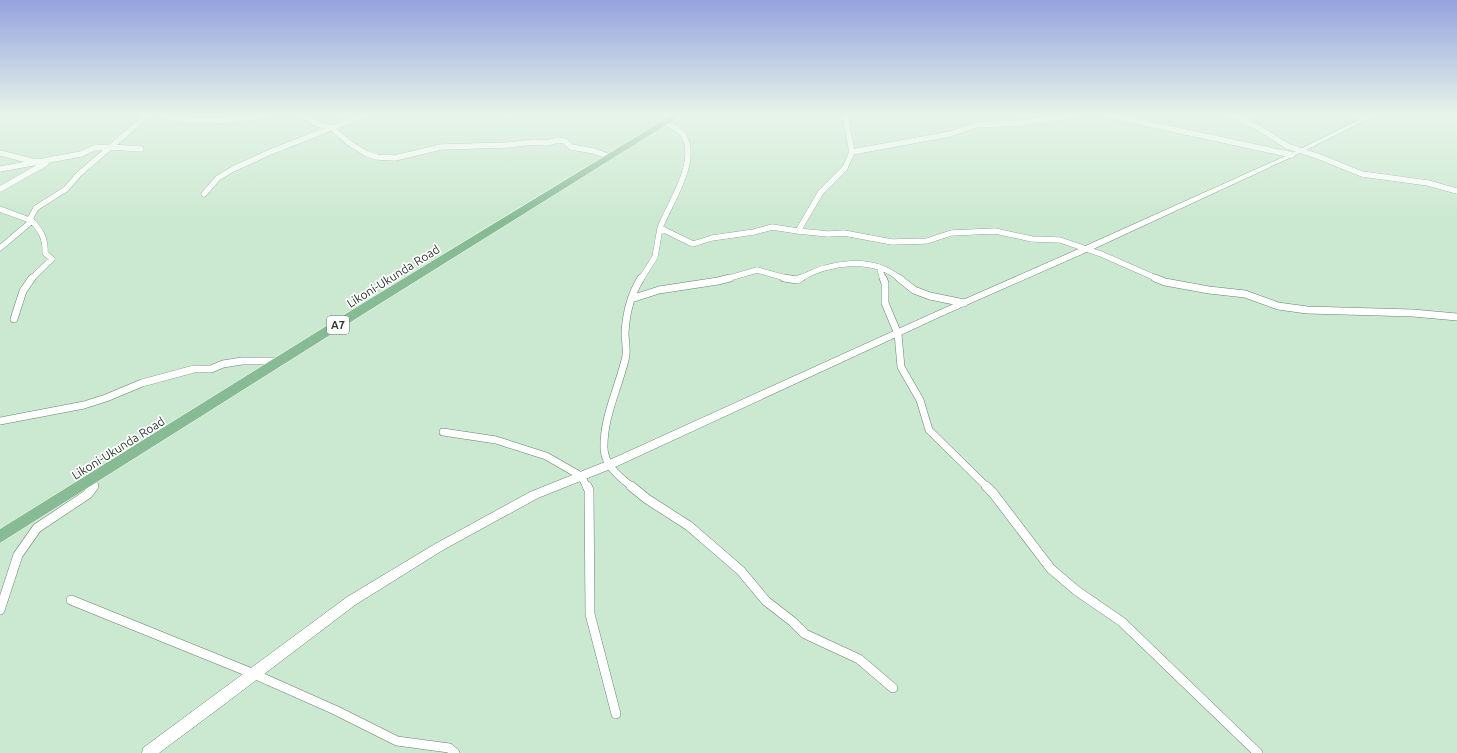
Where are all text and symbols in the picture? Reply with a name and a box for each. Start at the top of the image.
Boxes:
street label: Likoni-Ukunda Road [344,242,442,310]
road number: A7 [327,316,349,334]
street label: Likoni-Ukunda Road [69,414,167,482]

